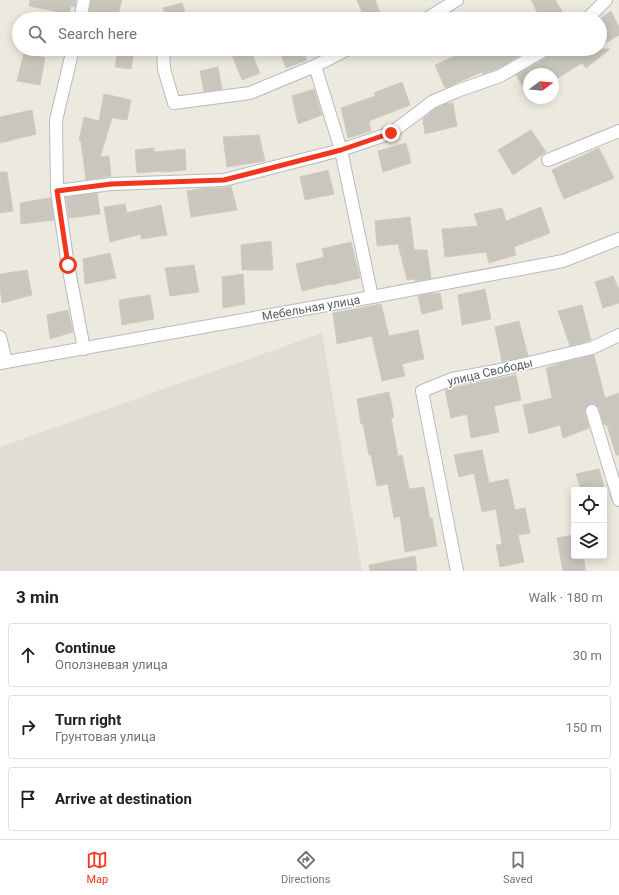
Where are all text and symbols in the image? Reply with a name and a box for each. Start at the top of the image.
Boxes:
search box [12,12,607,56]
icon: search [26,23,48,45]
text: Search here [58,25,137,43]
north arrow [523,68,559,104]
route end [382,124,400,142]
route start [59,256,77,274]
street label: Мебельная улица [261,292,361,324]
street label: улица Свободы [446,355,534,389]
map controls [571,487,607,559]
button: locate [571,487,607,523]
button: layers [571,523,607,559]
text: 3 min [16,587,59,607]
text: Walk · 180 m [528,590,603,605]
text: Continue [55,639,116,657]
icon: ahead [17,644,39,666]
text: 30 m [573,648,602,663]
text: Оползневая улица [55,657,168,672]
text: Turn right [55,711,121,729]
icon: right [17,716,39,738]
text: 150 m [565,720,602,735]
text: Грунтовая улица [55,729,156,744]
icon: arrive [17,788,39,810]
text: Arrive at destination [55,790,192,808]
tab: Map [86,849,108,886]
tab: Directions [281,849,330,886]
tab: Saved [503,849,533,886]

